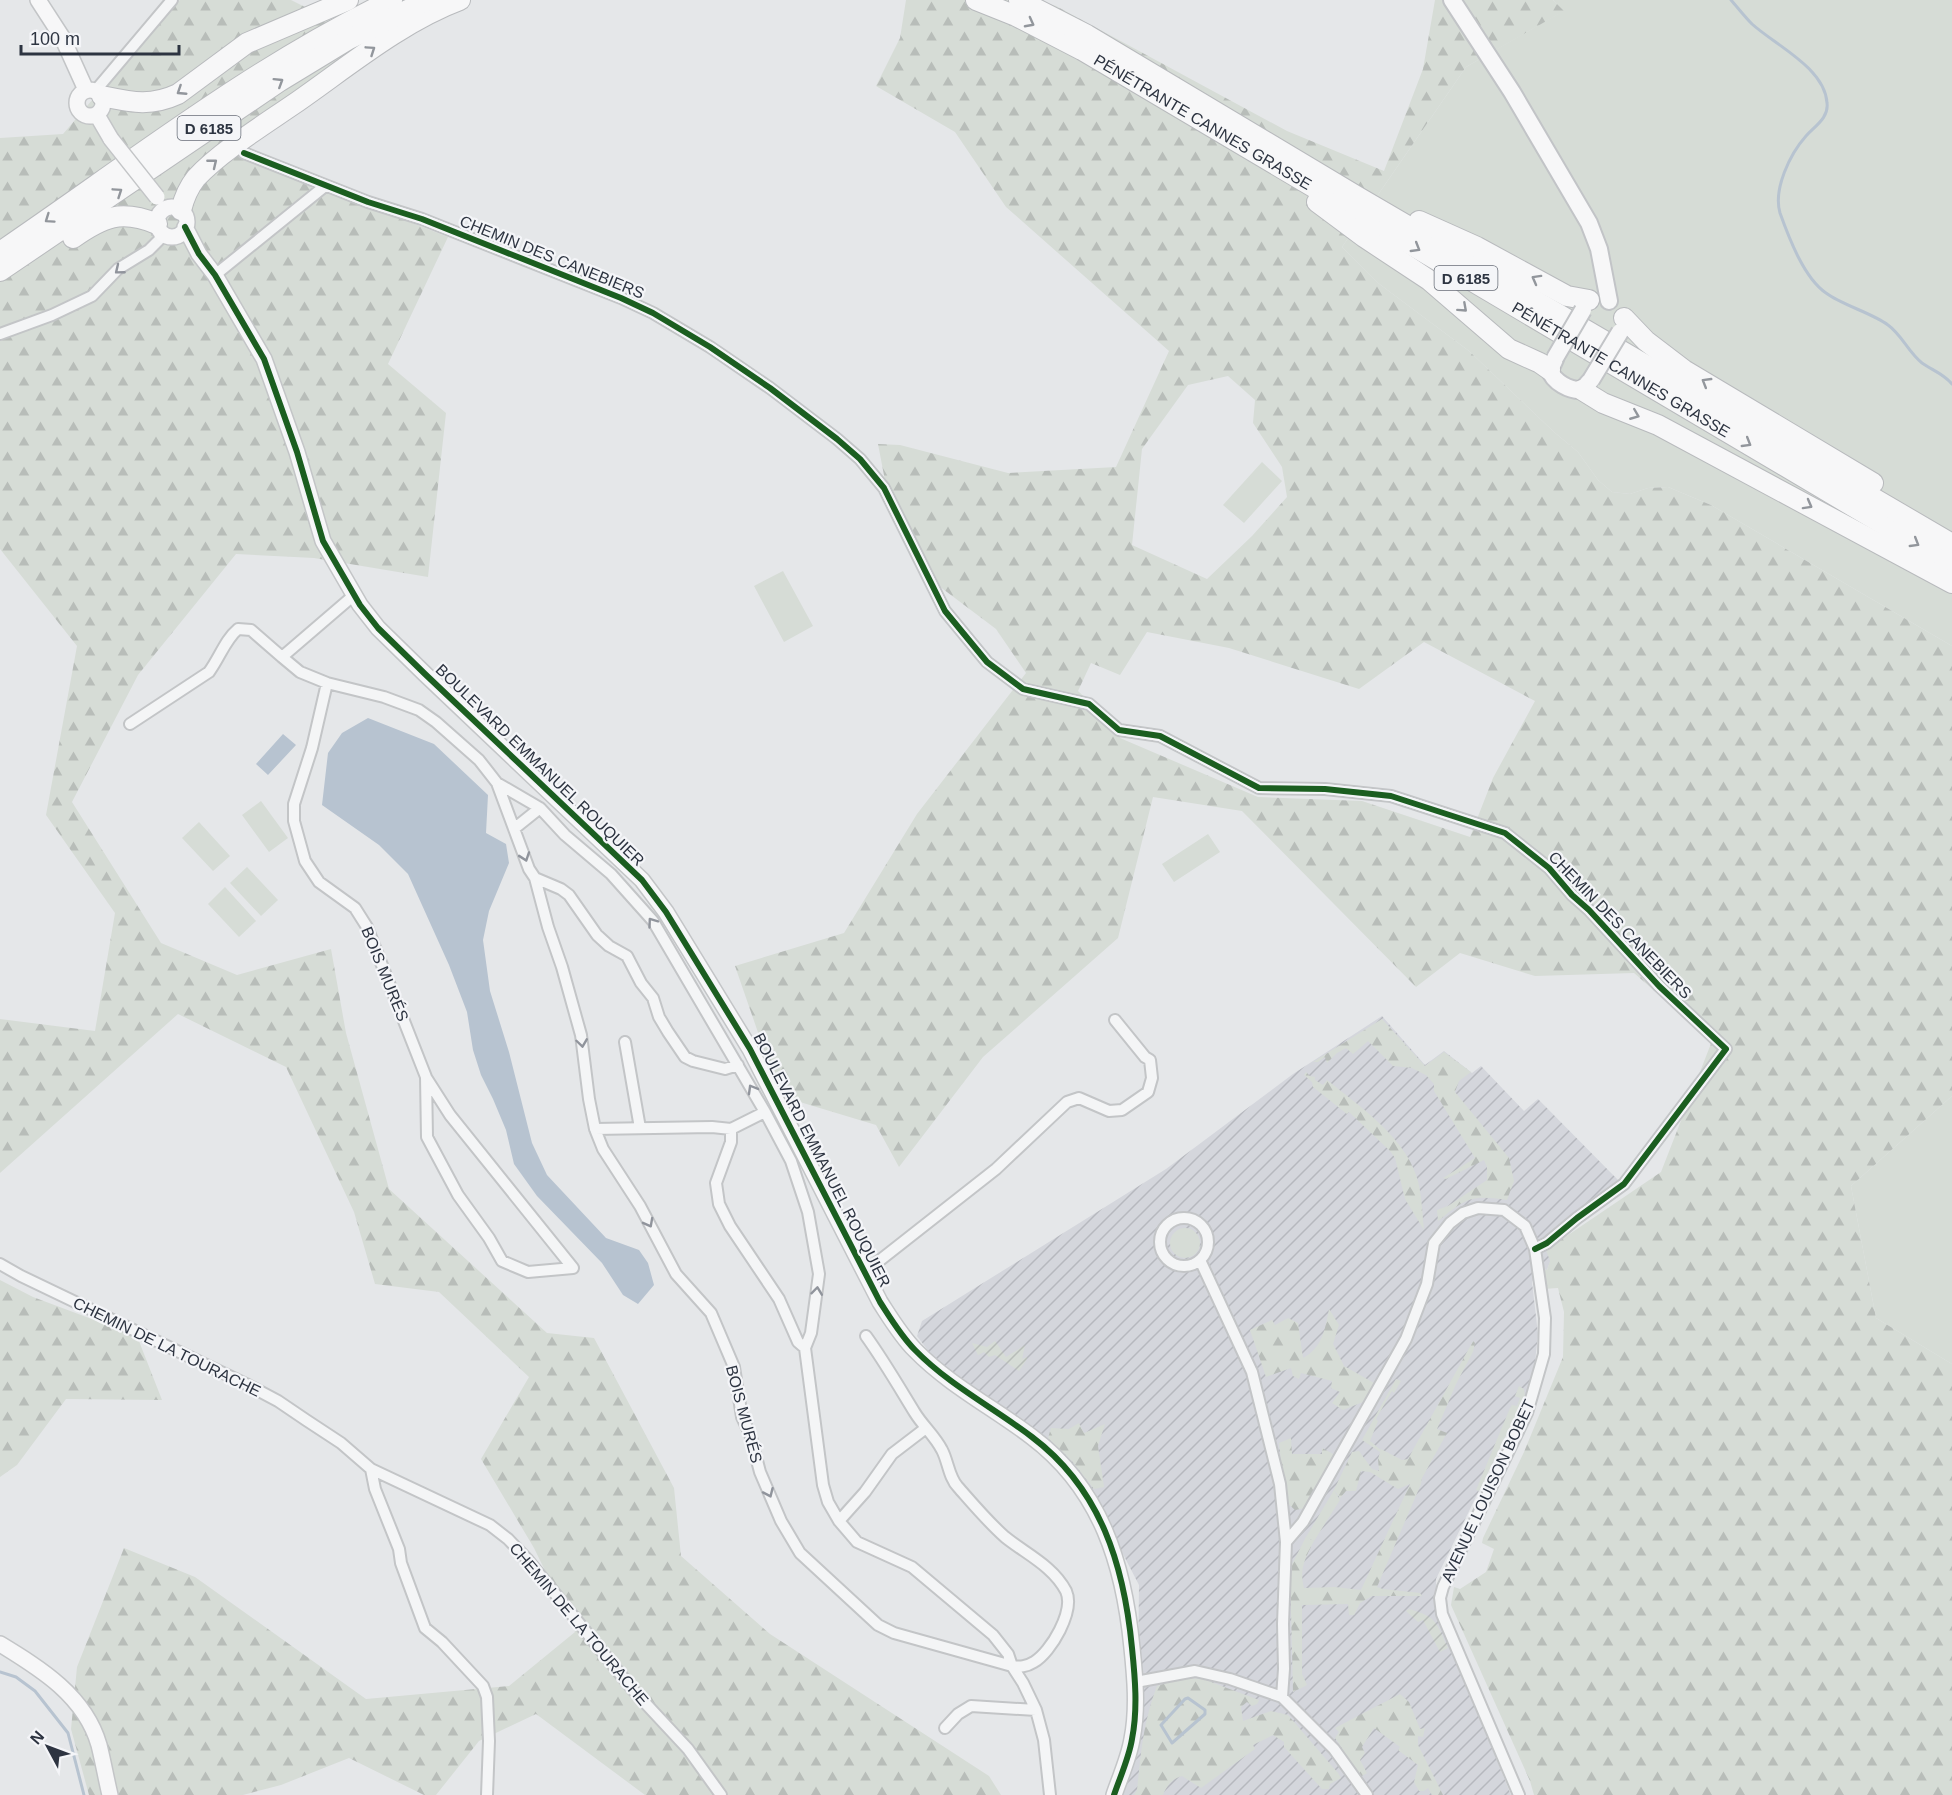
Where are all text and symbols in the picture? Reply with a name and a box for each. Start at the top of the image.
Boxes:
one-way arrow [1024,16,1034,27]
scale bar [21,18,178,56]
text: 100 m [30,29,80,49]
one-way arrow [365,46,376,57]
street label: PÉNÉTRANTE CANNES GRASSE [1091,51,1315,193]
one-way arrow [272,78,283,89]
one-way arrow [177,83,188,94]
road number: D 6185 [178,116,240,140]
one-way arrow [206,160,217,171]
one-way arrow [111,188,122,199]
one-way arrow [44,212,55,223]
street label: CHEMIN DES CANEBIERS [457,212,647,302]
one-way arrow [1410,241,1420,252]
one-way arrow [115,262,126,273]
road number: D 6185 [1434,266,1498,290]
one-way arrow [1531,275,1542,286]
street label: PÉNÉTRANTE CANNES GRASSE [1509,298,1733,440]
one-way arrow [1456,301,1467,312]
one-way arrow [1702,378,1712,390]
one-way arrow [1628,408,1639,420]
one-way arrow [1741,436,1751,448]
one-way arrow [1802,498,1812,509]
one-way arrow [1909,535,1919,547]
street label: BOULEVARD EMMANUEL ROUQUIER [432,661,648,869]
street label: CHEMIN DES CANEBIERS [1545,848,1695,1002]
one-way arrow [518,851,531,862]
one-way arrow [648,918,659,929]
street label: BOIS MURÉS [358,924,413,1024]
street label: BOULEVARD EMMANUEL ROUQUIER [750,1030,894,1290]
one-way arrow [575,1039,587,1048]
one-way arrow [748,1085,759,1095]
one-way arrow [642,1216,653,1227]
one-way arrow [810,1287,822,1296]
street label: CHEMIN DE LA TOURACHE [70,1294,264,1400]
street label: BOIS MURÉS [723,1363,766,1465]
street label: AVENUE LOUISON BOBET [1438,1397,1538,1585]
one-way arrow [762,1486,774,1497]
street label: CHEMIN DE LA TOURACHE [506,1539,652,1709]
north arrow [18,1717,78,1777]
text: N [27,1728,47,1747]

